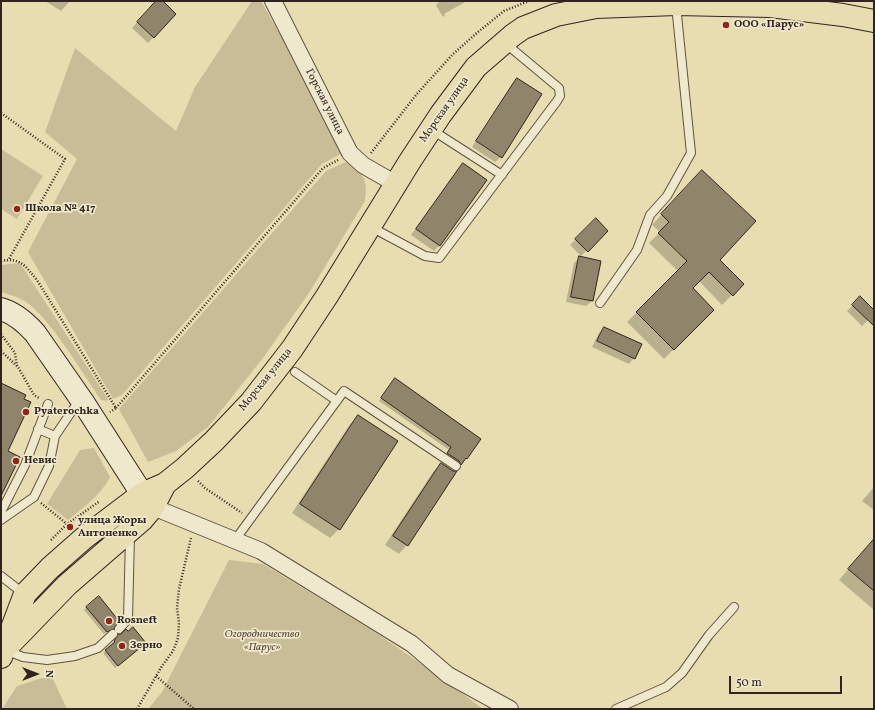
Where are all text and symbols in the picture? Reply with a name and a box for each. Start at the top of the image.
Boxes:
place label: ООО «Парус» [734,18,804,32]
marker: ООО «Парус» [721,20,731,30]
street label: Горская улица [302,67,346,137]
street label: Морская улица [418,75,472,145]
place label: Школа № 417 [25,202,95,216]
marker: Школа № 417 [12,204,22,214]
street label: Морская улица [237,346,295,414]
place label: Pyaterochka [34,405,99,419]
marker: Pyaterochka [21,407,31,417]
place label: Невис [24,454,57,468]
marker: Невис [11,456,21,466]
place label: улица Жоры Антоненко [78,514,146,540]
marker: улица Жоры Антоненко [65,522,75,532]
place label: Rosneft [117,614,157,628]
marker: Rosneft [104,616,114,626]
park label: Огородничество «Парус» [225,628,299,654]
place label: Зерно [130,639,162,653]
marker: Зерно [117,641,127,651]
north arrow [16,654,56,694]
scale bar [731,668,844,694]
text: N [41,670,56,678]
text: 50 m [736,675,762,691]

